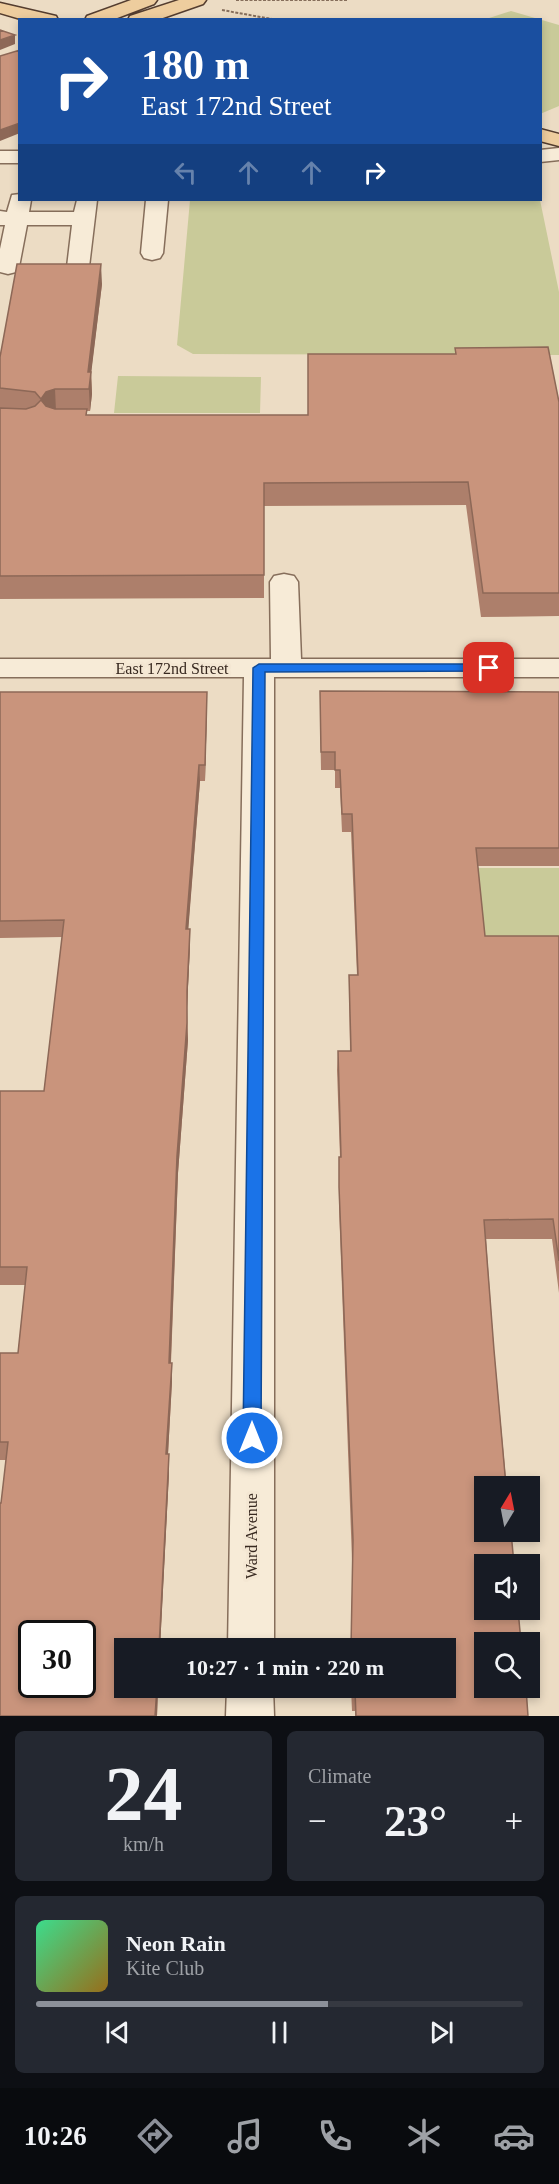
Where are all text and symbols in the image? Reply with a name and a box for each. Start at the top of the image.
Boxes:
icon: right [42,42,120,120]
text: 180 m [141,42,250,88]
text: East 172nd Street [141,91,331,121]
icon: left [169,156,202,189]
icon: ahead [232,156,265,189]
icon: ahead [295,156,328,189]
icon: right [358,156,391,189]
pin [463,642,514,693]
icon: arrive [472,651,505,684]
street label: East 172nd Street [116,660,229,677]
position arrow [220,1406,284,1470]
north arrow [474,1476,540,1542]
map controls [474,1476,540,1698]
street label: Ward Avenue [243,1493,260,1579]
button: sound [474,1554,540,1620]
speed limit sign: 30 [18,1620,96,1698]
button: search [474,1632,540,1698]
text: 10:27 · 1 min · 220 m [186,1655,384,1680]
text: 24 [105,1750,183,1837]
text: Climate [308,1765,371,1787]
text: 23° [384,1796,447,1846]
text: − [308,1803,327,1839]
text: + [504,1803,523,1839]
text: km/h [123,1833,164,1855]
text: Neon Rain [126,1931,226,1956]
text: Kite Club [126,1957,204,1979]
icon: previous [101,2016,134,2049]
icon: pause [263,2016,296,2049]
icon: next [425,2016,458,2049]
icon: directions [134,2115,176,2157]
icon: music [224,2115,266,2157]
icon: phone [314,2115,356,2157]
icon: climate [403,2115,445,2157]
icon: car [493,2115,535,2157]
text: 10:26 [24,2121,87,2151]

